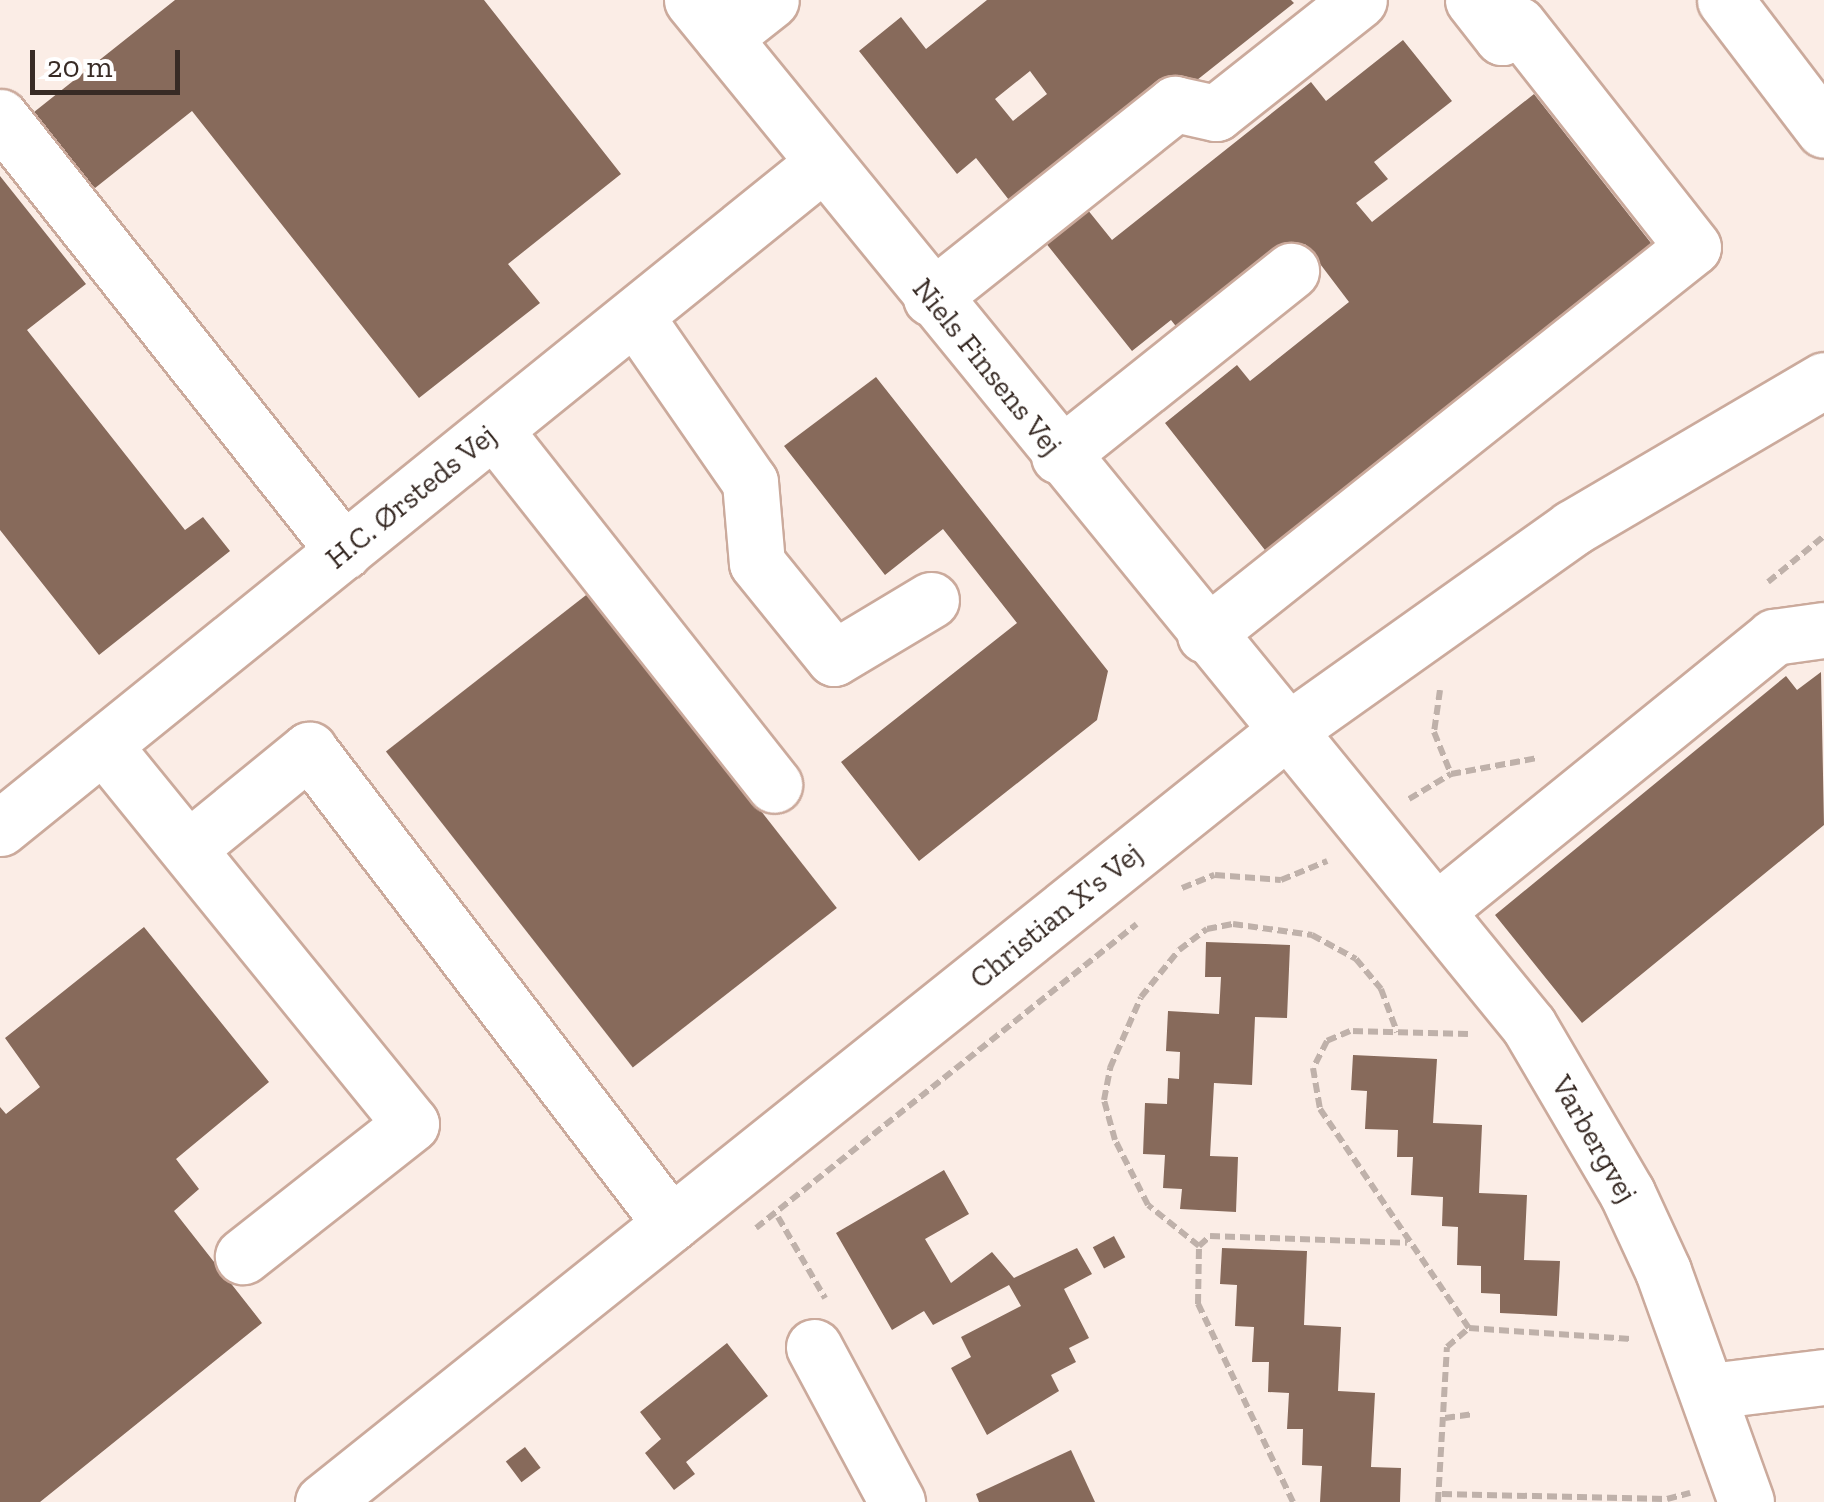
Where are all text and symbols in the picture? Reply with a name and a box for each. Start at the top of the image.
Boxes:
scale bar [35,30,185,92]
text: 20 m [47,49,112,85]
street label: Niels Finsens Vej [904,271,1070,463]
street label: H.C. Ørsteds Vej [318,417,504,577]
street label: Christian X's Vej [962,835,1150,997]
street label: Varbergvej [1543,1069,1645,1209]

